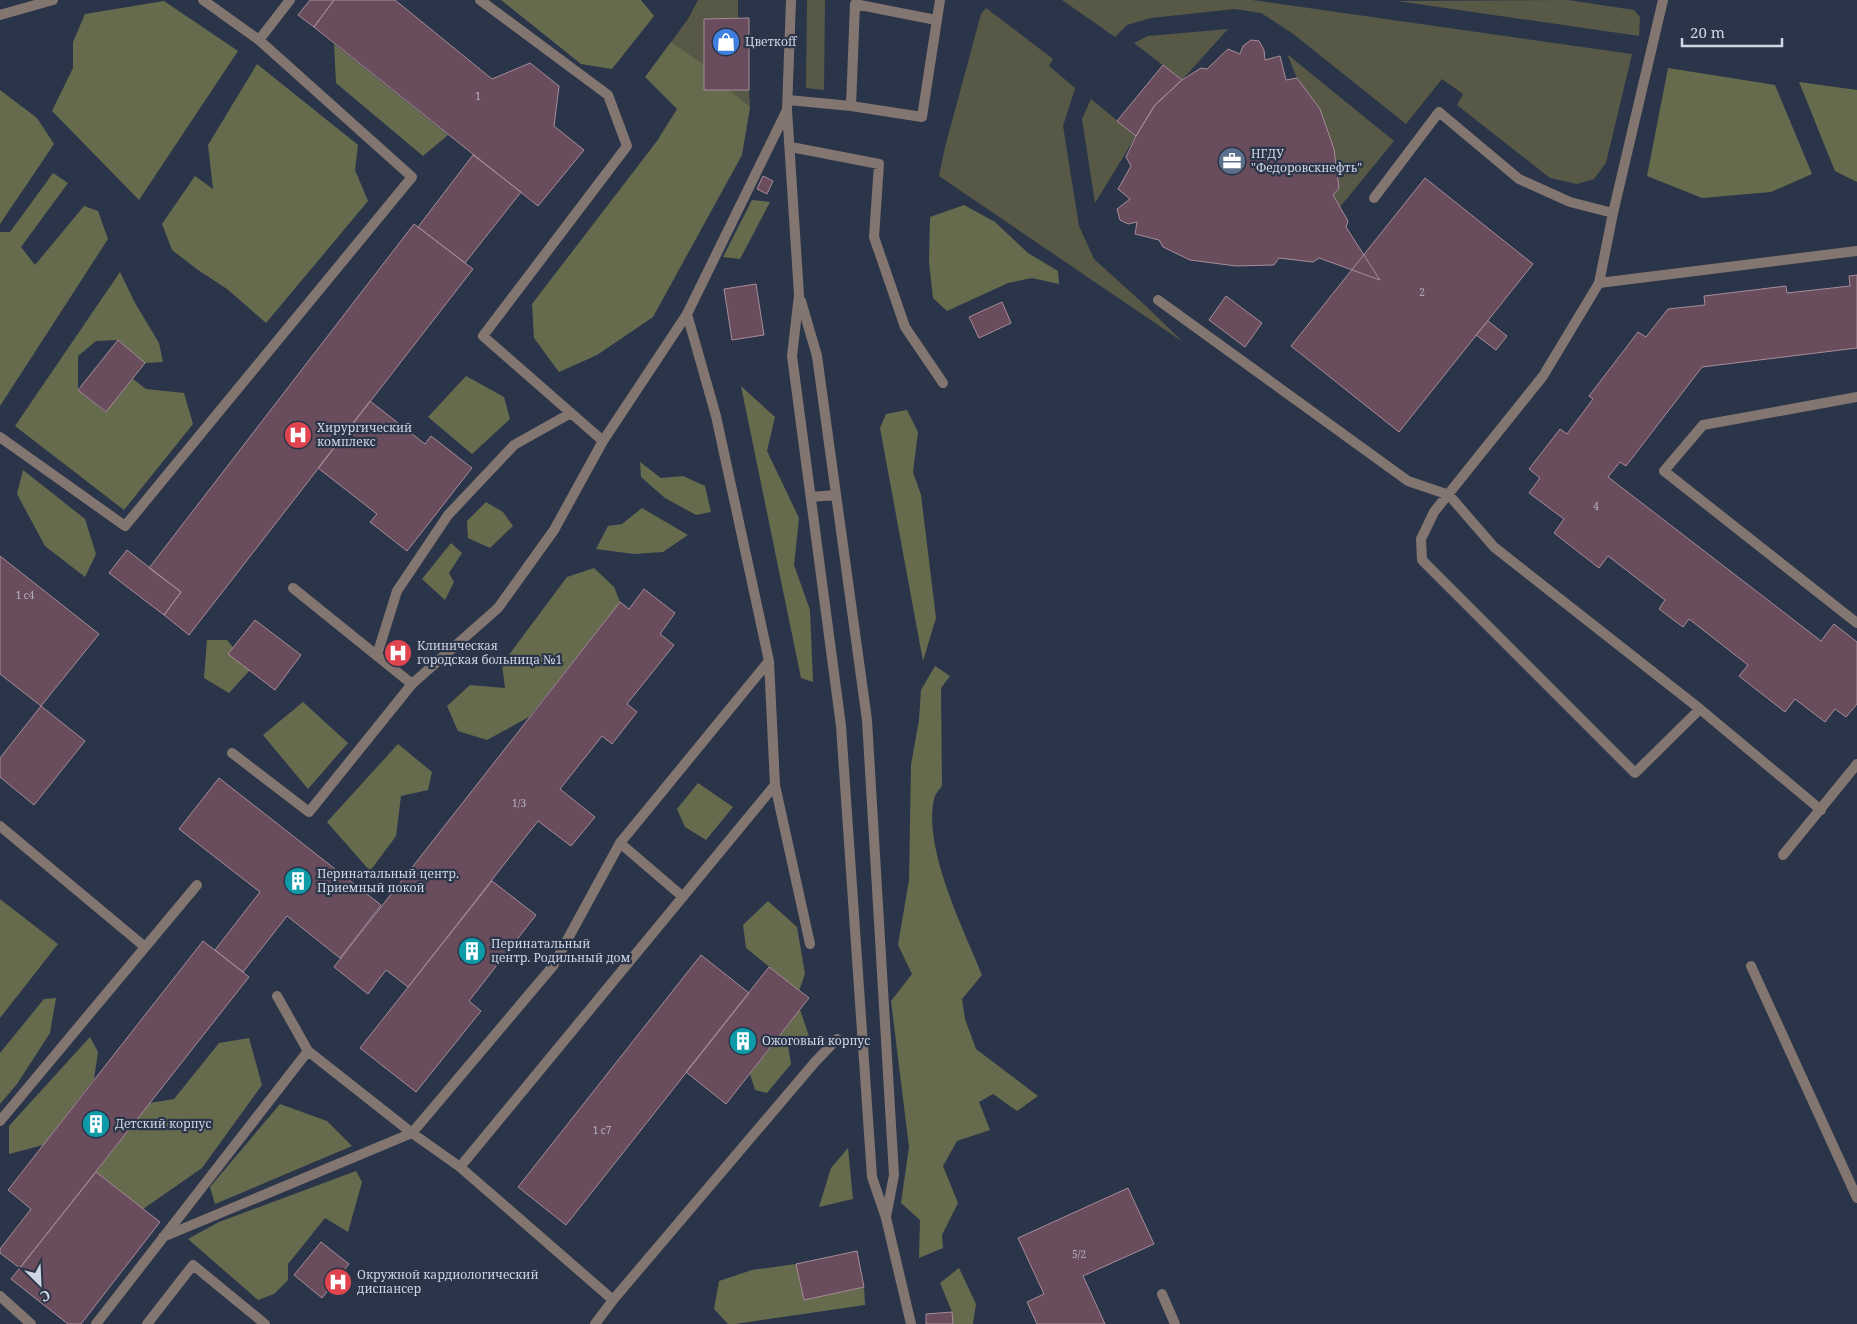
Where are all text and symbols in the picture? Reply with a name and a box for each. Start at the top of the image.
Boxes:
scale bar [1682,15,1782,47]
text: 20 m [1690,22,1725,42]
shop icon: Цветкоff [711,27,741,57]
place label: Цветкоff [745,33,798,50]
house number: 1 [475,89,481,103]
place label: НГДУ "Федоровскнефть" [1251,145,1362,176]
office icon: НГДУ "Федоровскнефть" [1217,146,1247,176]
house number: 2 [1419,285,1425,299]
place label: Хирургический комплекс [317,419,412,450]
hospital icon: Хирургический комплекс [283,420,313,450]
house number: 4 [1593,499,1599,513]
house number: 1 с4 [16,588,35,602]
place label: Клиническая городская больница №1 [417,637,562,668]
hospital icon: Клиническая городская больница №1 [383,638,413,668]
house number: 1/3 [512,796,526,810]
place label: Перинатальный центр. Приемный покой [317,865,459,896]
building icon: Перинатальный центр. Приемный покой [283,866,313,896]
place label: Перинатальный центр. Родильный дом [491,935,630,966]
building icon: Перинатальный центр. Родильный дом [457,936,487,966]
building icon: Ожоговый корпус [728,1026,758,1056]
place label: Ожоговый корпус [762,1032,870,1049]
building icon: Детский корпус [81,1109,111,1139]
place label: Детский корпус [115,1115,211,1132]
house number: 1 с7 [593,1123,612,1137]
house number: 5/2 [1072,1247,1086,1261]
north arrow [15,1259,65,1309]
place label: Окружной кардиологический диспансер [357,1266,539,1297]
hospital icon: Окружной кардиологический диспансер [323,1267,353,1297]
text: С [37,1286,54,1307]

